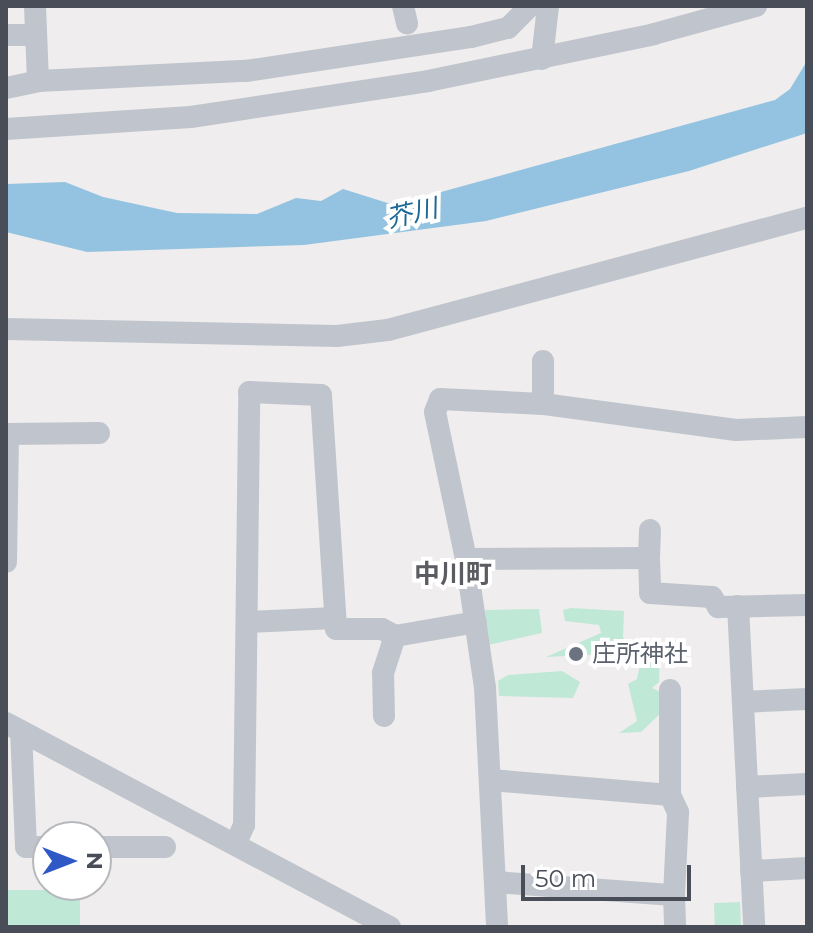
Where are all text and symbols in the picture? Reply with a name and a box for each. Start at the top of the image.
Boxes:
water label: 芥川 [383,193,441,235]
district label: 中川町 [414,559,492,591]
place label: 庄所神社 [592,640,688,668]
marker: 庄所神社 [567,645,585,663]
north arrow [32,821,112,901]
scale bar [525,849,695,899]
text: N [81,852,108,870]
text: 50 m [535,864,596,893]

